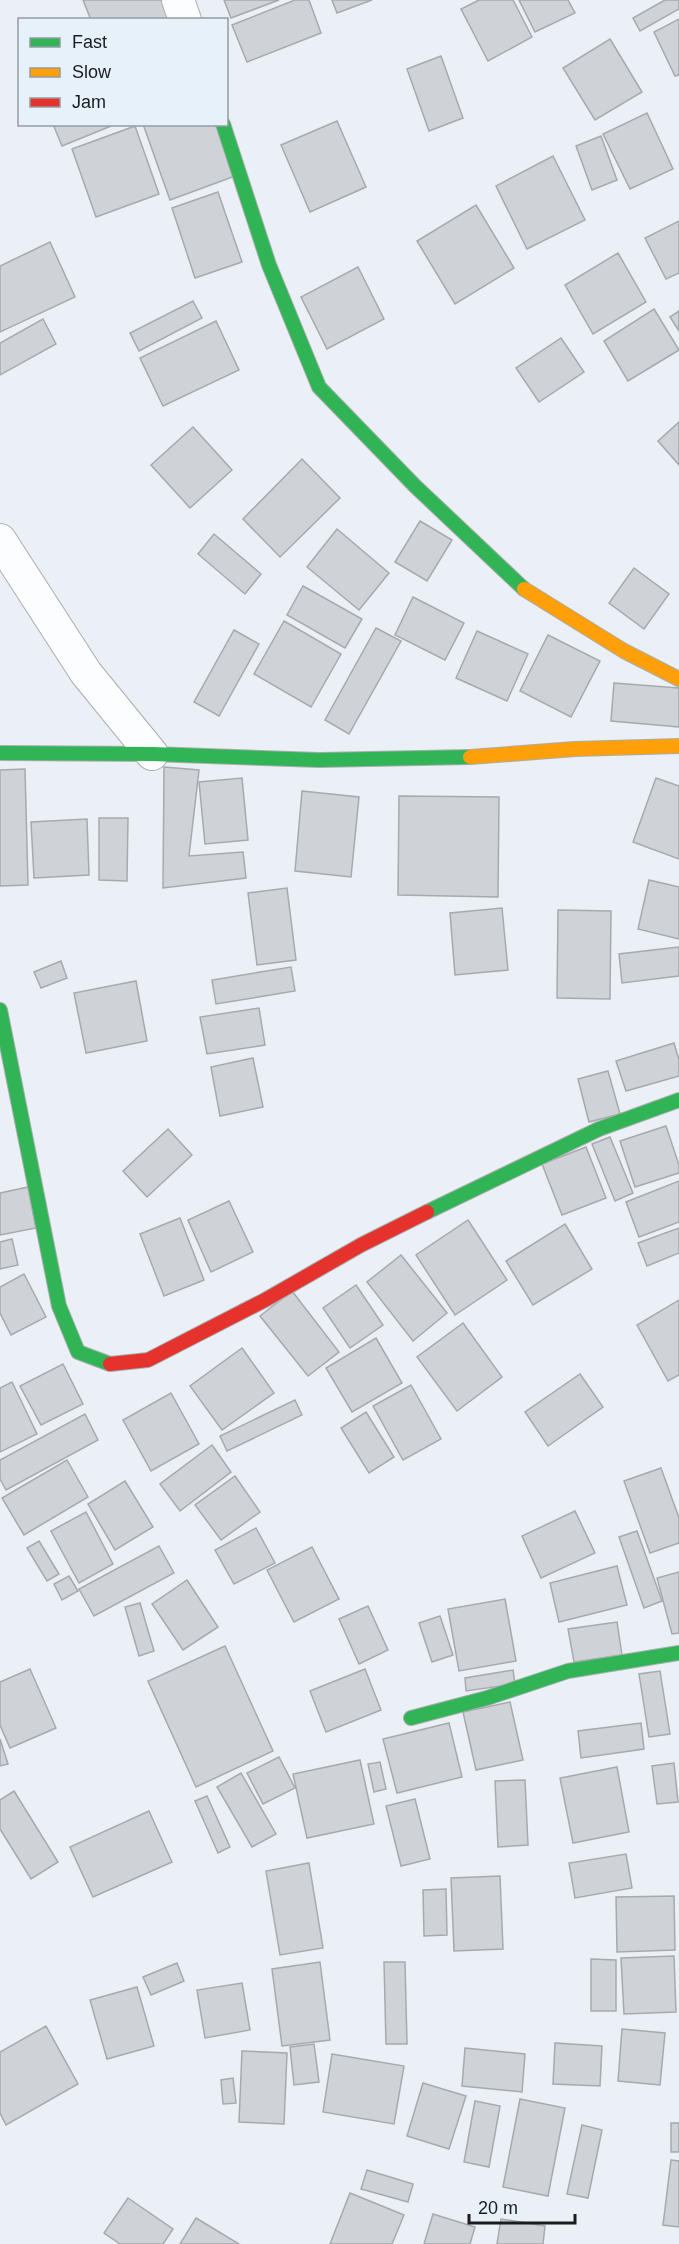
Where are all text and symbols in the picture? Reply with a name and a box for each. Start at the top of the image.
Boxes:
legend [18,18,228,126]
text: Fast [72,32,107,52]
text: Slow [72,62,112,82]
text: Jam [72,92,106,112]
scale bar [469,2187,576,2225]
text: 20 m [478,2198,518,2218]

